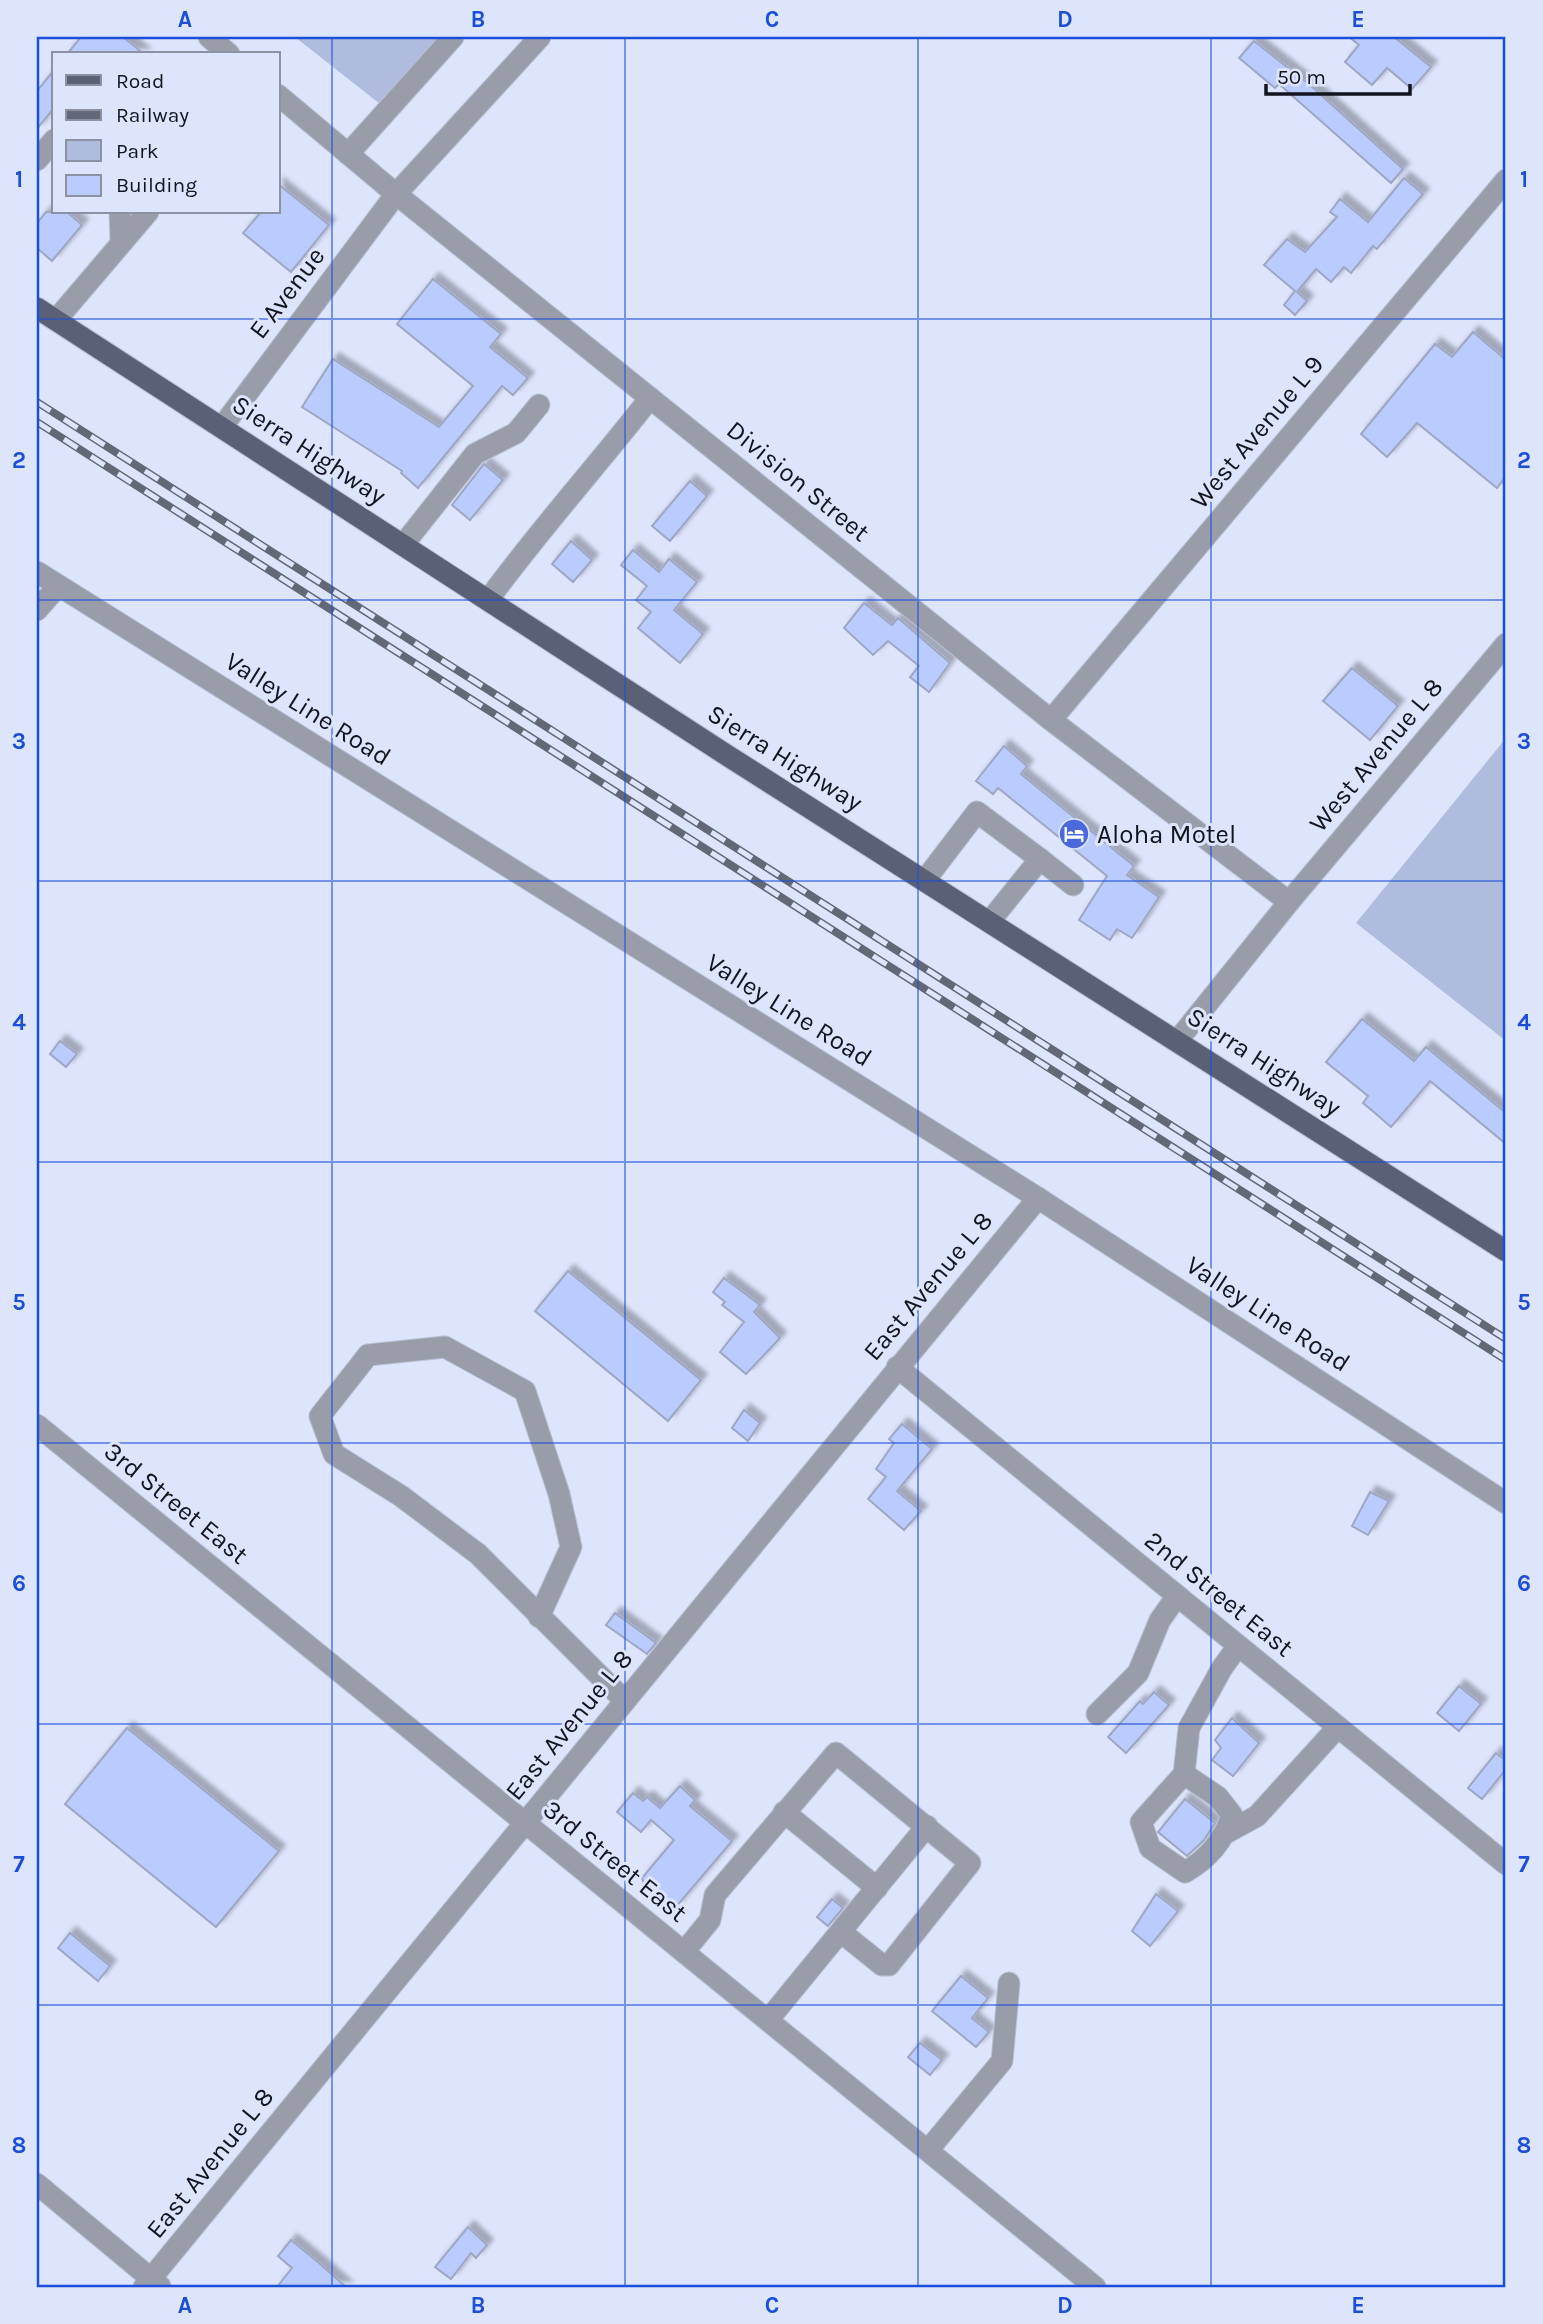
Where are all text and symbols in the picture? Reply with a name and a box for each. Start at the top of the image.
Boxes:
text: A [178,6,192,33]
text: B [471,6,485,33]
text: C [765,6,779,33]
text: D [1057,6,1073,33]
text: E [1351,6,1365,33]
legend [52,52,280,214]
scale bar [1266,52,1410,96]
text: 50 m [1277,65,1326,89]
text: Road [116,69,164,93]
text: Railway [116,103,189,127]
text: Park [116,139,159,163]
text: 1 [15,166,23,193]
text: 1 [1520,166,1528,193]
text: Building [116,173,197,197]
street label: E Avenue [243,241,331,345]
street label: West Avenue L 9 [1184,349,1330,515]
street label: Sierra Highway [226,389,392,511]
street label: Division Street [720,414,876,548]
text: 2 [12,447,26,474]
text: 2 [1517,447,1531,474]
street label: Valley Line Road [220,646,396,772]
street label: West Avenue L 8 [1303,672,1449,838]
street label: Sierra Highway [702,698,868,818]
text: 3 [12,728,26,755]
text: 3 [1517,728,1531,755]
hotel icon: Aloha Motel [1057,817,1091,851]
place label: Aloha Motel [1097,819,1236,850]
street label: Valley Line Road [701,947,877,1073]
street label: Sierra Highway [1181,1001,1347,1123]
text: 4 [12,1009,26,1036]
text: 4 [1517,1009,1531,1036]
street label: East Avenue L 8 [857,1205,999,1367]
street label: Valley Line Road [1180,1249,1356,1379]
text: 5 [12,1289,26,1316]
text: 5 [1517,1289,1531,1316]
street label: 3rd Street East [98,1435,254,1571]
street label: 2nd Street East [1138,1525,1300,1664]
text: 6 [12,1570,26,1597]
text: 6 [1517,1570,1531,1597]
street label: East Avenue L 8 [499,1644,639,1806]
street label: 3rd Street East [537,1793,693,1929]
text: 7 [13,1851,25,1878]
text: 7 [1518,1851,1530,1878]
street label: East Avenue L 8 [140,2082,280,2244]
text: 8 [12,2132,26,2159]
text: 8 [1517,2132,1531,2159]
text: A [178,2292,192,2319]
text: B [471,2292,485,2319]
text: C [765,2292,779,2319]
text: D [1057,2292,1073,2319]
text: E [1351,2292,1365,2319]

